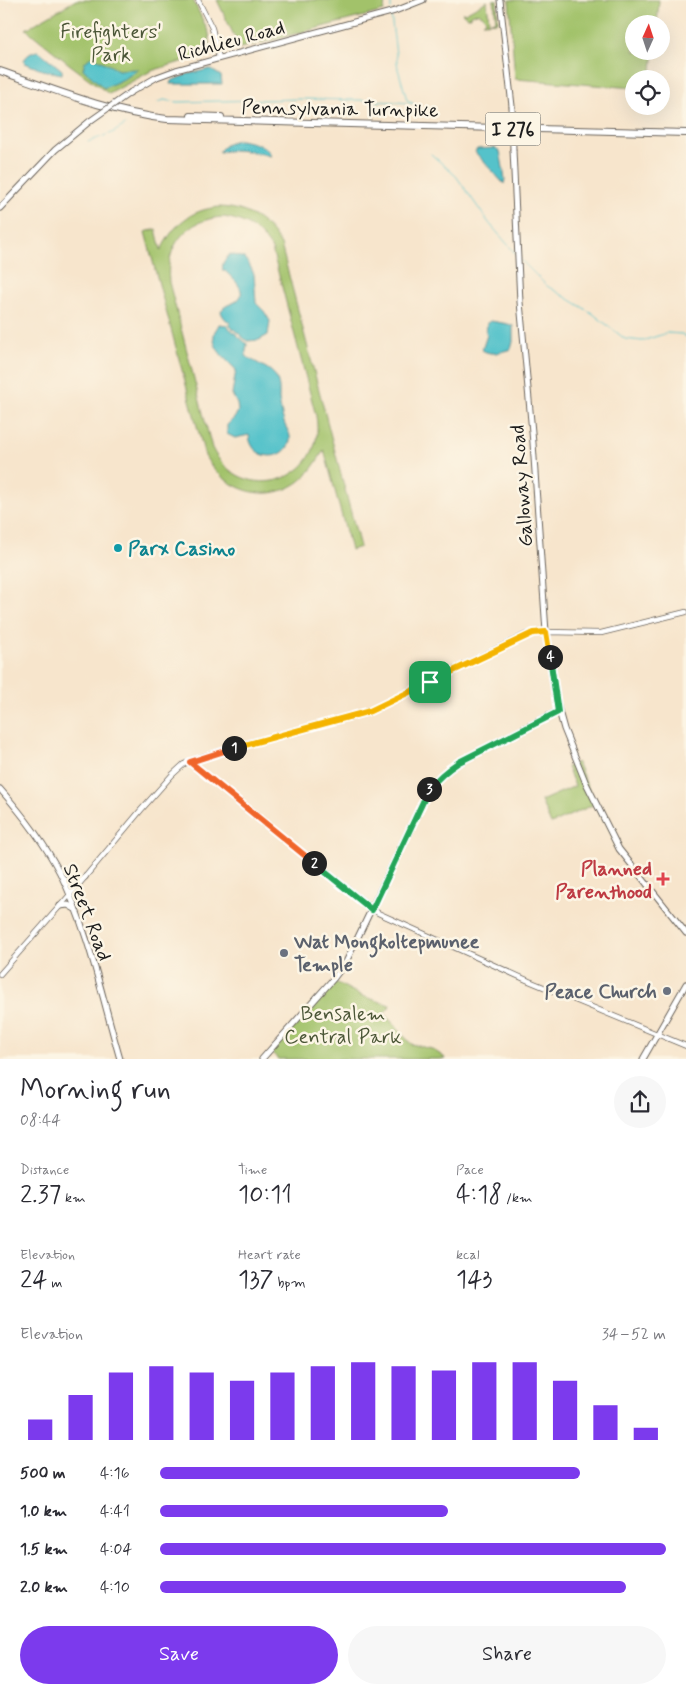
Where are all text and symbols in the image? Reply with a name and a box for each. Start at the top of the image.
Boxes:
street label: Richlieu Road [175,14,288,69]
north arrow [625,15,670,60]
map controls [625,15,670,115]
park label: Firefighters' Park [60,19,162,69]
button: locate [625,70,670,115]
street label: Pennsylvania Turnpike [241,94,439,125]
road number: I 276 [486,112,540,146]
street label: Galloway Road [505,424,540,548]
place label: Parx Casino [128,536,235,563]
marker: Parx Casino [112,542,124,554]
pin: 4 [538,644,562,670]
text: 4 [546,648,555,666]
pin [409,661,451,703]
icon: arrive [416,668,444,696]
pin: 1 [222,736,246,760]
text: 1 [231,739,238,757]
pin: 3 [416,776,442,802]
text: 3 [426,780,433,798]
pin: 2 [302,850,326,876]
text: 2 [311,854,318,872]
place label: Planned Parenthood [555,856,652,906]
street label: Street Road [56,860,118,965]
marker: Planned Parenthood [656,872,670,886]
place label: Wat Mongkoltepmunee Temple [293,929,479,979]
marker: Wat Mongkoltepmunee Temple [278,947,290,959]
place label: Peace Church [545,979,657,1006]
marker: Peace Church [661,985,673,997]
park label: Bensalem Central Park [284,1001,402,1051]
text: Morning run [20,1072,171,1109]
button: share [614,1076,666,1128]
text: 08:44 [20,1110,61,1131]
text: Distance [20,1161,69,1179]
text: Time [238,1161,267,1179]
text: Pace [456,1161,484,1179]
text: 2.37 [20,1179,61,1212]
text: 10:11 [238,1179,292,1212]
text: 4:18 [456,1179,502,1212]
text: km [61,1189,86,1207]
text: /km [502,1189,532,1207]
text: Elevation [20,1246,75,1264]
text: Heart rate [238,1246,301,1264]
text: kcal [456,1246,480,1264]
text: 24 [20,1264,47,1297]
text: 137 [238,1264,274,1297]
text: 143 [456,1264,493,1297]
text: m [47,1274,62,1292]
text: bpm [274,1274,306,1292]
text: Elevation [20,1324,83,1345]
text: 34–52 m [602,1324,666,1345]
text: 500 m [20,1463,65,1484]
text: 4:16 [100,1463,130,1484]
text: 1.0 km [20,1501,67,1522]
text: 4:41 [100,1501,130,1522]
text: 1.5 km [20,1539,68,1560]
text: 4:04 [100,1539,132,1560]
text: 2.0 km [20,1577,68,1598]
text: 4:10 [100,1577,130,1598]
button: Save [20,1626,338,1684]
button: Share [348,1626,666,1684]

